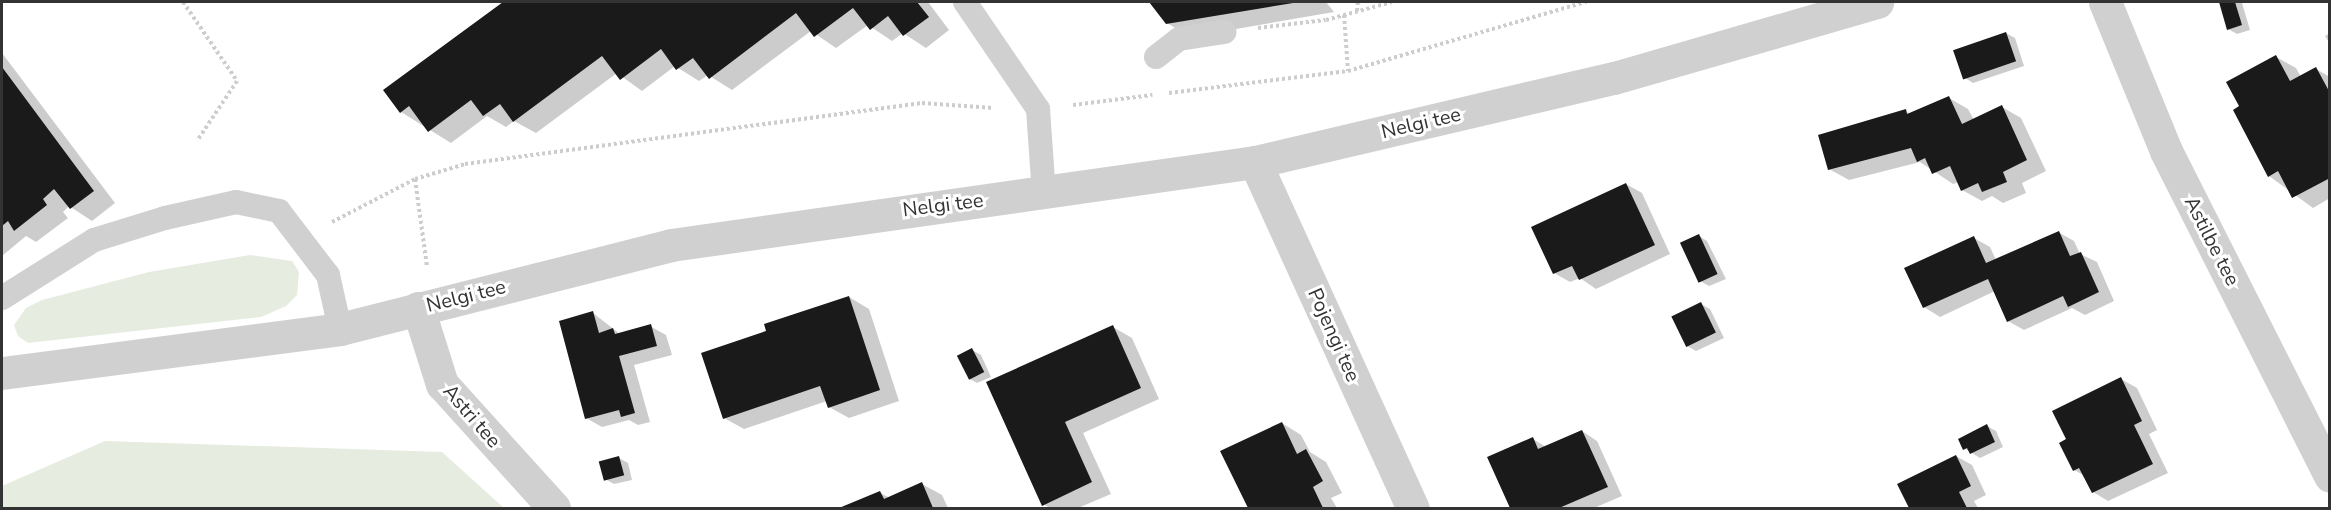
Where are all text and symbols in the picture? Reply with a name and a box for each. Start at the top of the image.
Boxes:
street label: Nelgi tee [1379,102,1463,144]
street label: Nelgi tee [901,188,985,222]
street label: Astilbe tee [2179,192,2245,290]
street label: Nelgi tee [424,275,508,317]
street label: Pojengi tee [1303,285,1365,385]
street label: Astri tee [438,379,506,453]

